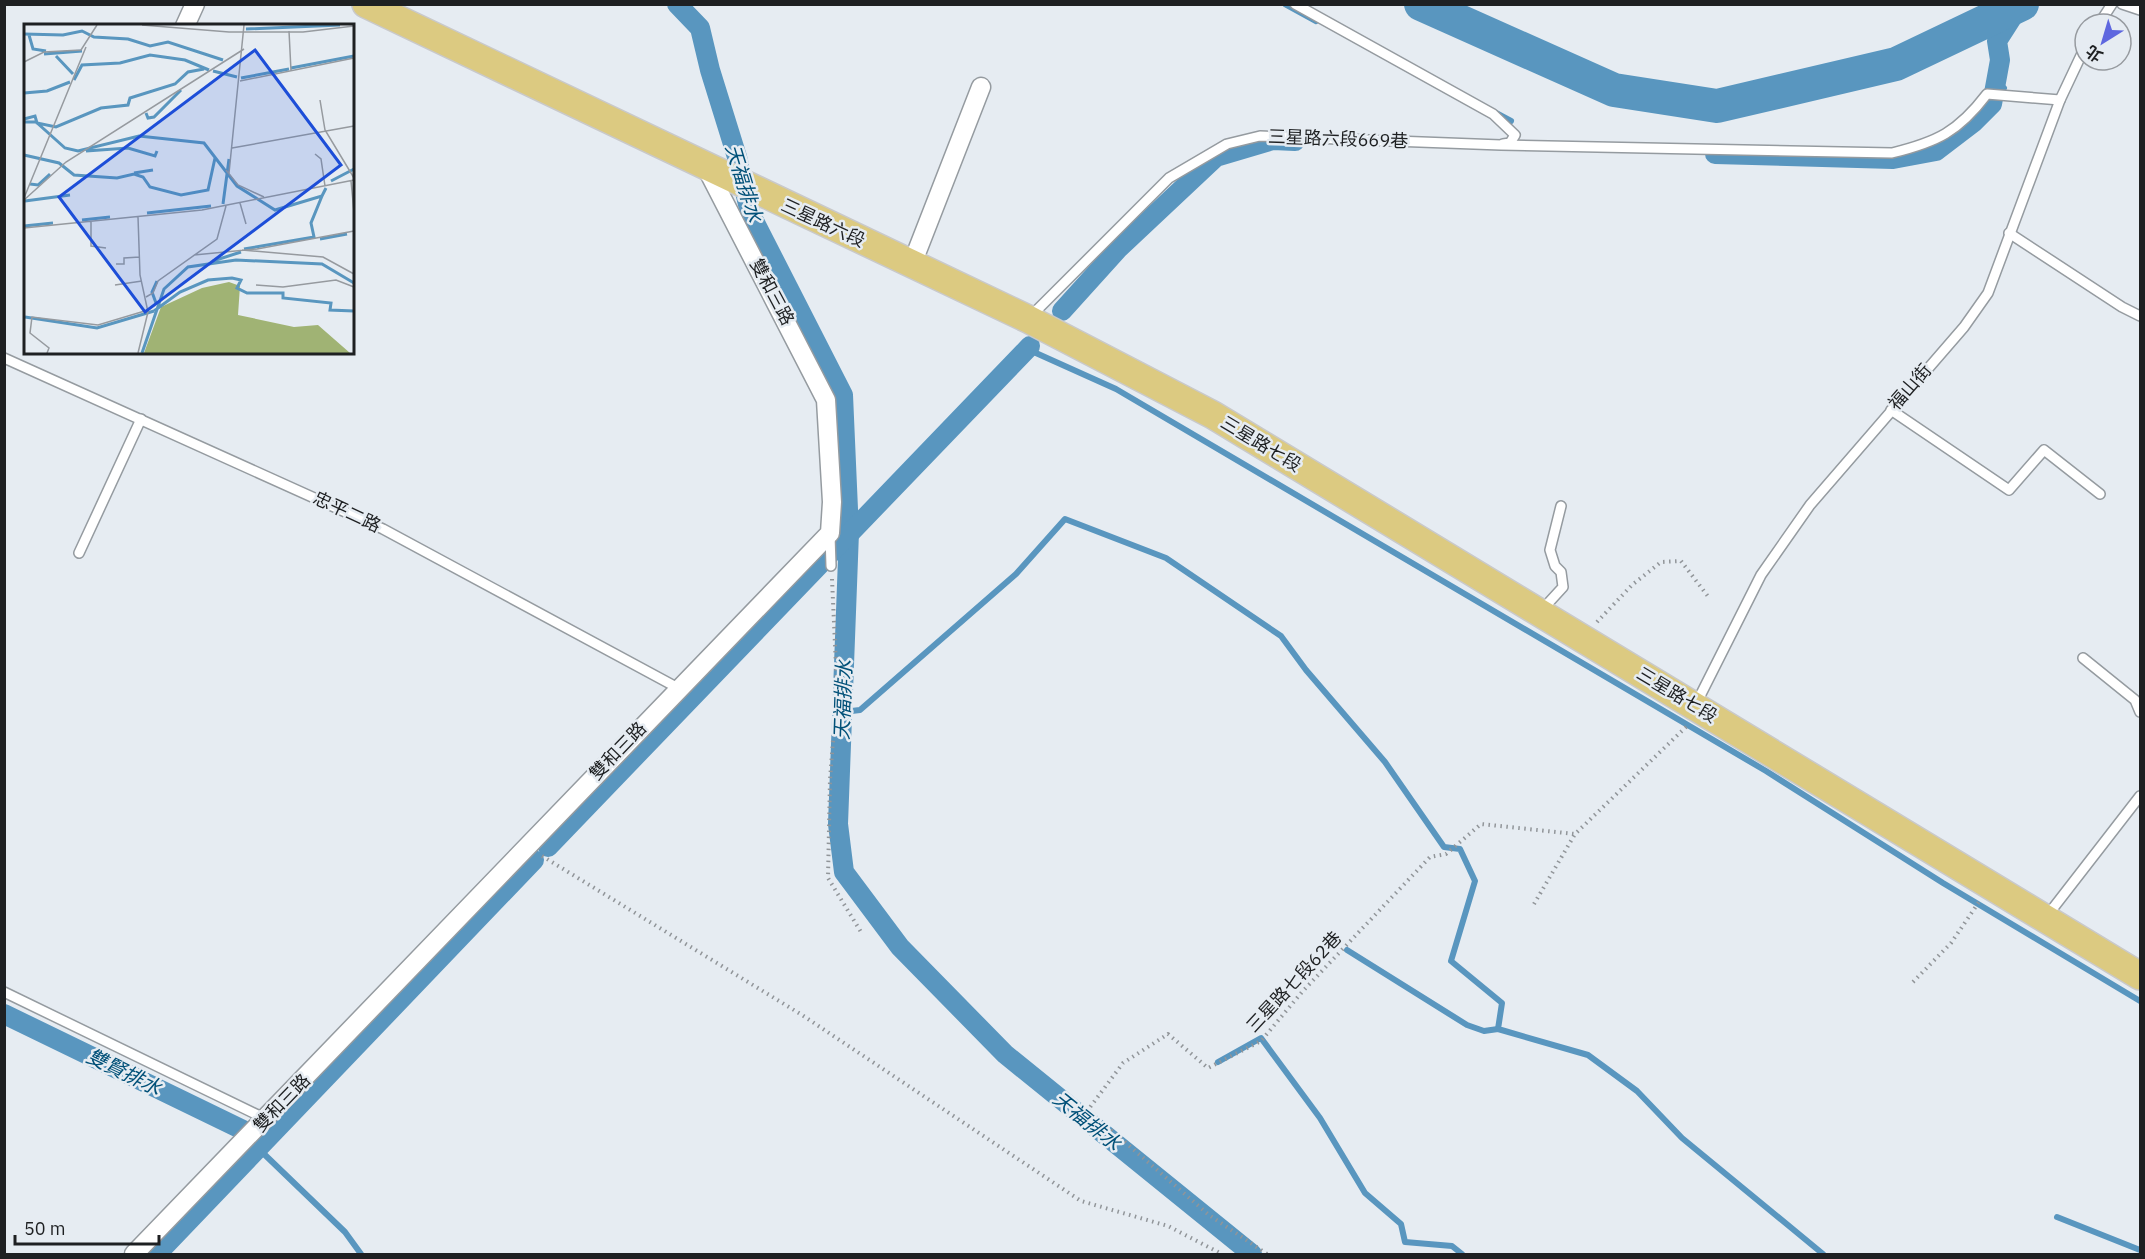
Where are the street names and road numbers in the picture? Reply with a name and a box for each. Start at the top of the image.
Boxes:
street label: 三星路六段669巷 [1267,125,1409,152]
street label: 三星路六段 [778,193,869,252]
street label: 雙和三路 [745,255,799,329]
street label: 福山街 [1883,359,1936,415]
street label: 三星路七段 [1217,411,1306,477]
street label: 忠平二路 [310,486,385,537]
street label: 三星路七段 [1633,662,1722,728]
street label: 雙和三路 [584,717,651,785]
street label: 三星路七段62巷 [1241,926,1346,1037]
street label: 雙和三路 [248,1069,315,1137]

